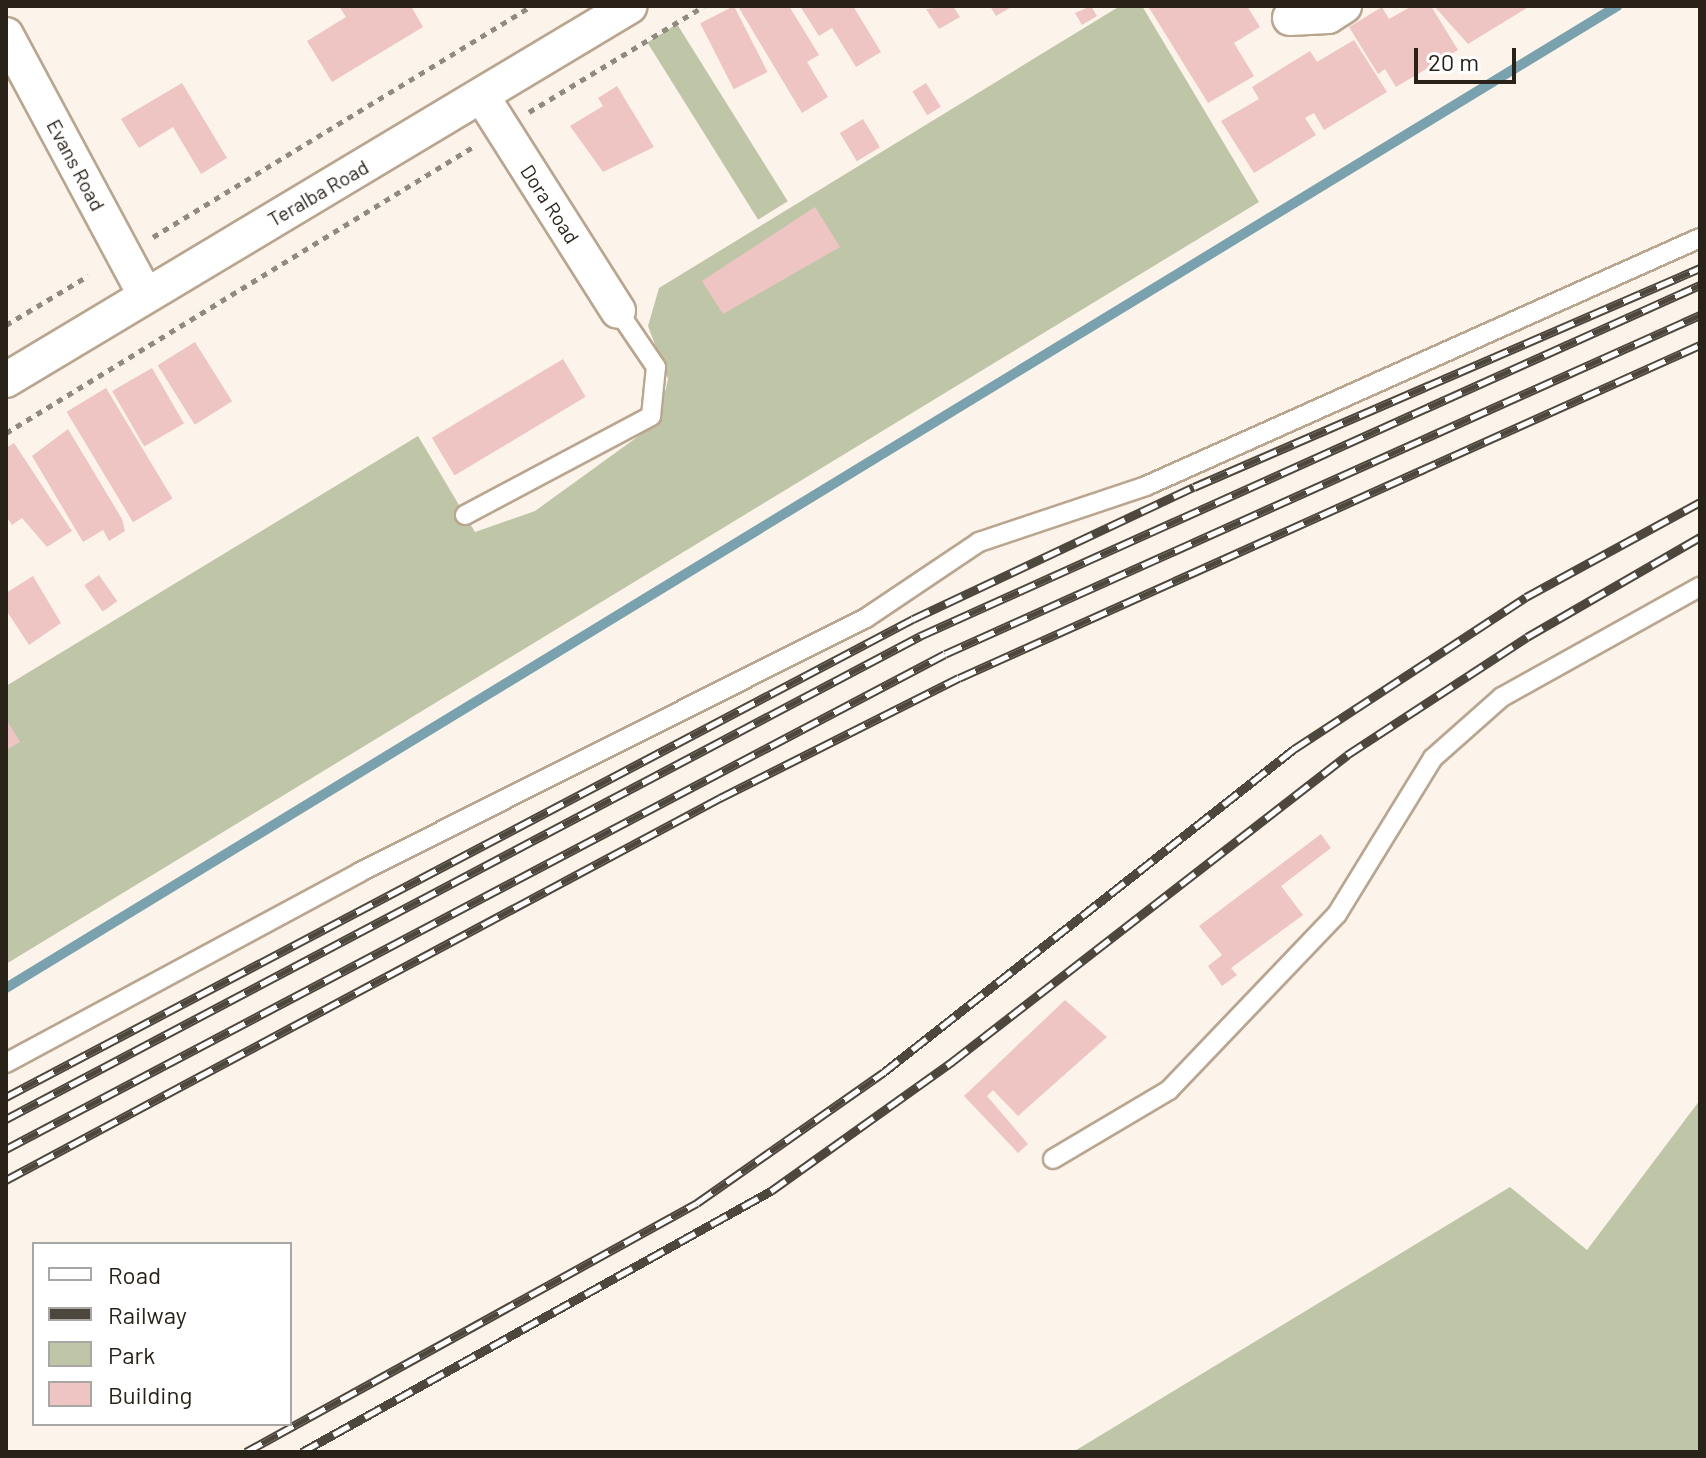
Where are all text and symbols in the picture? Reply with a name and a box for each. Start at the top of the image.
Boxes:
scale bar [1418,32,1520,82]
text: 20 m [1428,47,1479,76]
street label: Evans Road [42,115,110,215]
street label: Teralba Road [263,155,373,231]
street label: Dora Road [516,160,584,248]
legend [32,1242,292,1426]
text: Road [108,1260,161,1289]
text: Railway [108,1300,187,1329]
text: Park [108,1340,155,1369]
text: Building [108,1380,192,1409]

